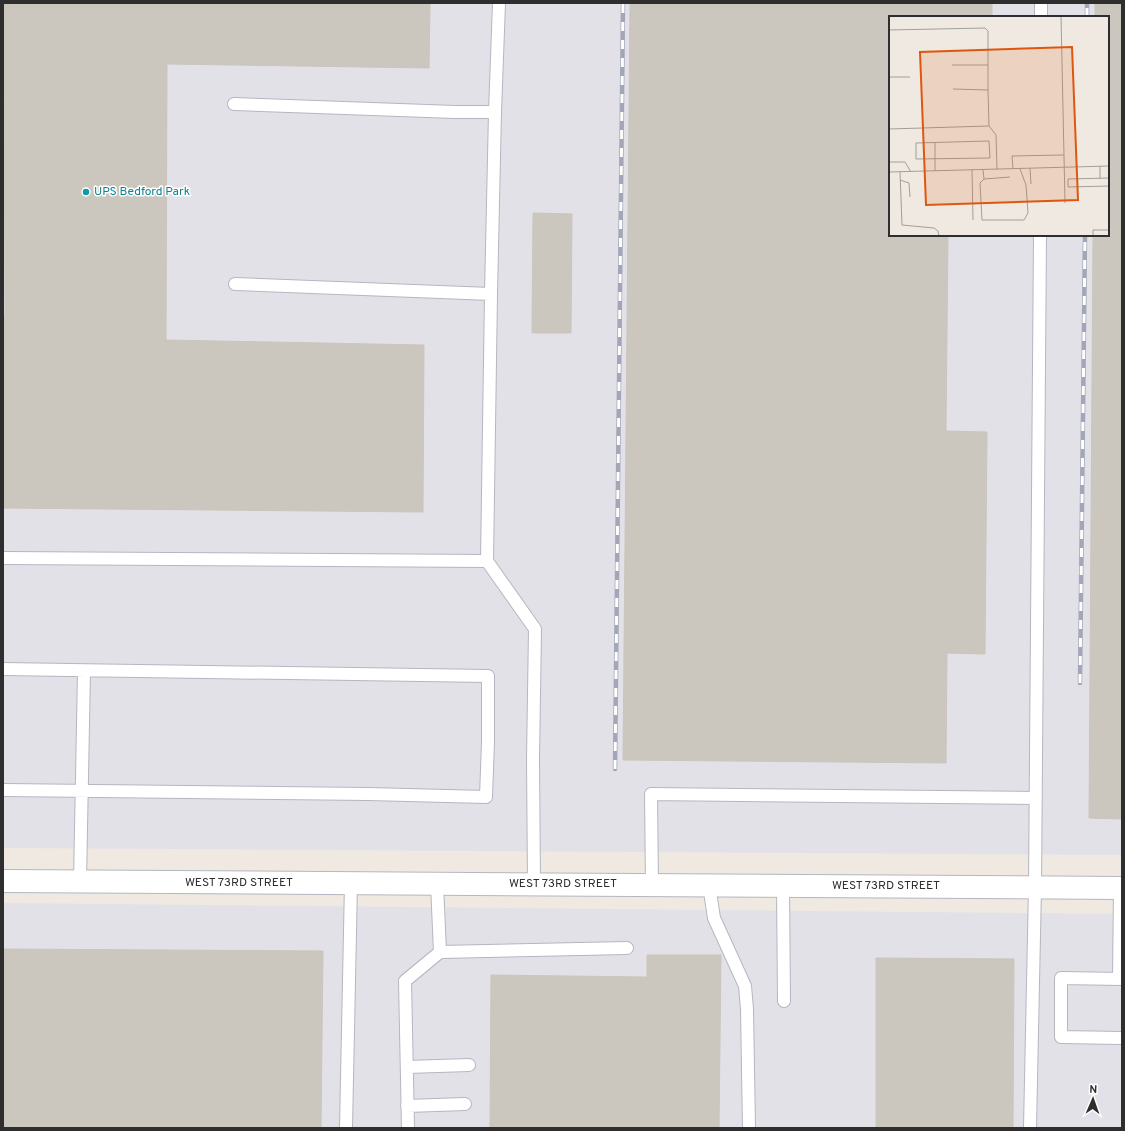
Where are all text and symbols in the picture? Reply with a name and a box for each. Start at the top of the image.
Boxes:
inset map [889,16,1109,236]
place label: UPS Bedford Park [94,184,190,200]
marker: UPS Bedford Park [81,187,91,197]
street label: WEST 73RD STREET [185,875,293,891]
street label: WEST 73RD STREET [509,876,617,892]
street label: WEST 73RD STREET [832,878,940,894]
north arrow [1073,1079,1113,1119]
text: N [1089,1083,1098,1097]

